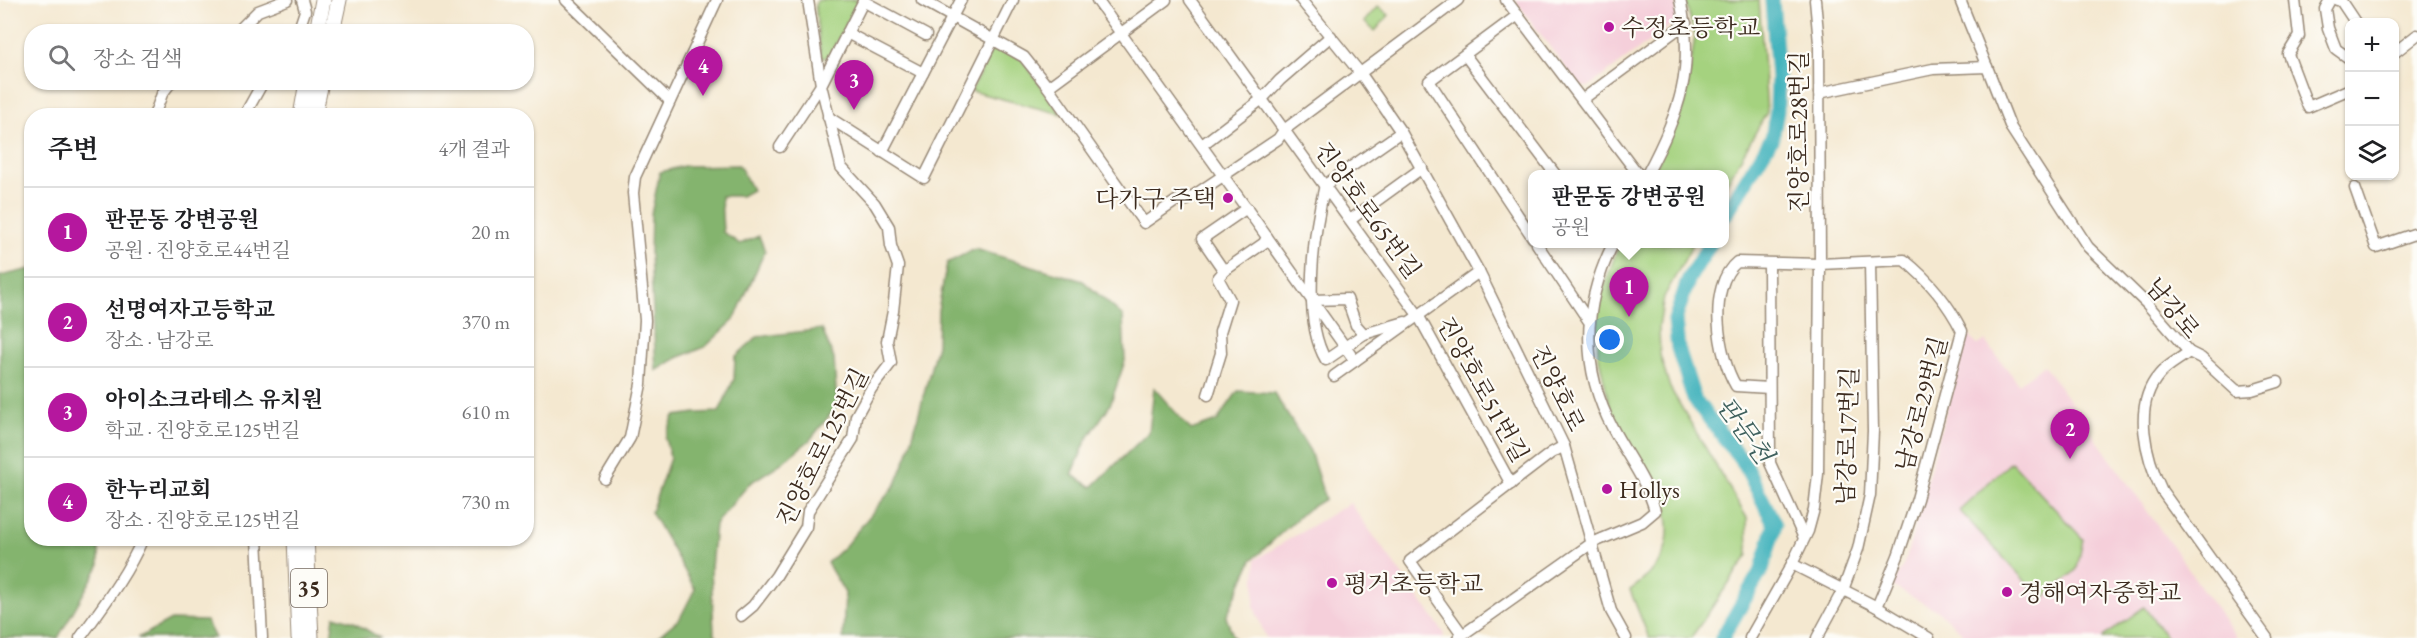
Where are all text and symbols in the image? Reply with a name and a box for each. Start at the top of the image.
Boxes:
place label: 수정초등학교 [1621,12,1760,43]
map controls [2345,18,2399,180]
button: + [2345,18,2399,72]
marker: 수정초등학교 [1602,20,1616,34]
search box [24,24,534,90]
icon: search [45,41,78,74]
text: 장소 검색 [93,44,182,73]
pin: 4 [684,46,722,96]
street label: 진양호로28번길 [1783,51,1814,213]
pin: 3 [834,60,874,110]
button: − [2345,72,2399,126]
button: layers [2345,126,2399,180]
text: 주변 [48,132,98,166]
street label: 진양호로65번길 [1308,135,1428,285]
text: 4개 결과 [438,136,510,162]
popup [1528,170,1729,248]
text: 판문동 강변공원 [1552,182,1705,211]
place label: 다가구 주택 [1095,183,1216,214]
marker: 다가구 주택 [1221,191,1235,205]
text: 판문동 강변공원 [105,205,259,234]
text: 공원 [1552,214,1590,240]
text: 1 [62,219,73,245]
text: 20 m [471,219,510,245]
text: 공원 · 진양호로44번길 [105,237,291,263]
pin: 1 [1610,268,1648,317]
street label: 남강로 [2139,271,2207,345]
text: 선명여자고등학교 [105,295,275,324]
text: 2 [62,309,73,335]
text: 370 m [462,309,510,335]
street label: 진양호로51번길 [1430,311,1536,467]
your location [1595,325,1624,354]
text: 장소 · 남강로 [105,327,214,353]
street label: 남강로29번길 [1888,333,1954,475]
street label: 진양호로 [1524,340,1592,436]
street label: 진양호로125번길 [769,363,875,531]
street label: 남강로17번길 [1829,366,1865,506]
text: 아이소크라테스 유치원 [105,385,323,414]
water label: 판문천 [1709,390,1782,472]
text: 3 [62,399,73,425]
text: 610 m [462,399,510,425]
pin: 2 [2050,410,2090,459]
text: 학교 · 진양호로125번길 [105,417,300,443]
place label: Hollys [1619,474,1680,505]
text: 한누리교회 [105,475,211,504]
marker: Hollys [1600,482,1614,496]
text: 4 [62,489,73,515]
text: 730 m [462,489,510,515]
text: 장소 · 진양호로125번길 [105,507,300,533]
place label: 평거초등학교 [1344,568,1483,599]
road number: 35 [291,569,327,607]
marker: 평거초등학교 [1325,576,1339,590]
place label: 경해여자중학교 [2019,577,2181,608]
marker: 경해여자중학교 [2000,585,2014,599]

